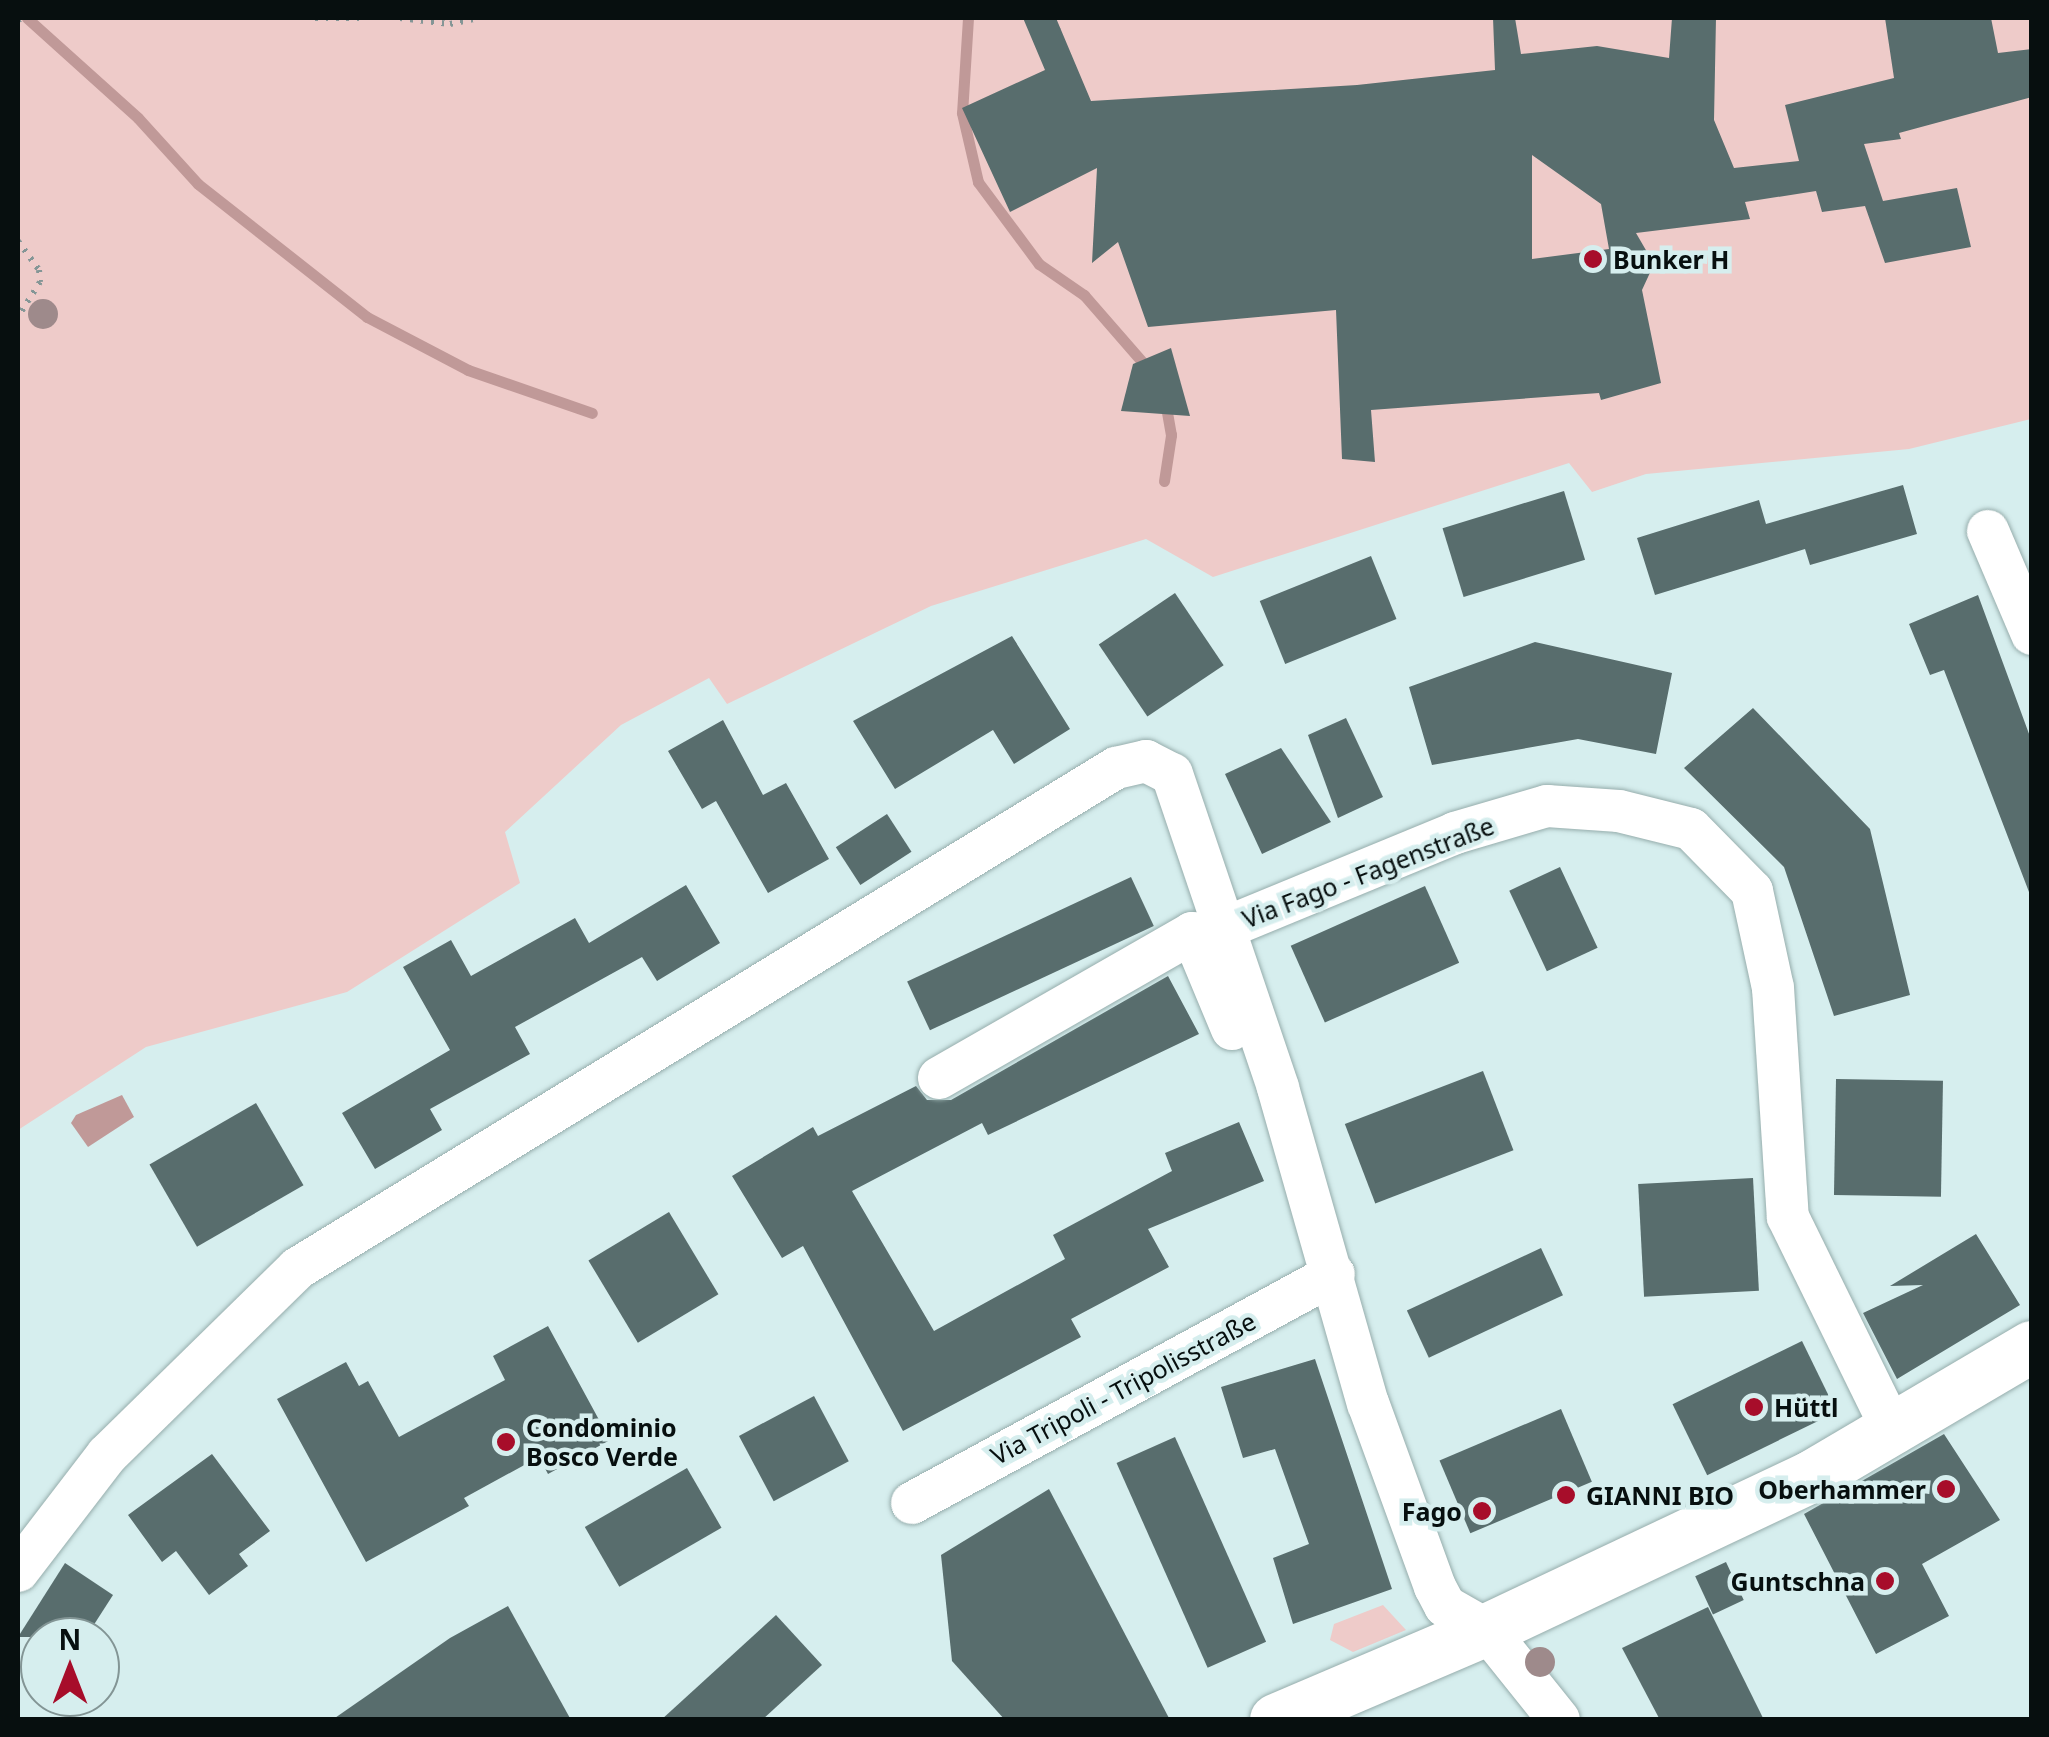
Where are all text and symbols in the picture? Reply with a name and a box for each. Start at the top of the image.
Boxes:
place label: Bunker H [1613,244,1729,274]
marker: Bunker H [1582,248,1604,270]
street label: Via Fago - Fagenstraße [1238,810,1498,934]
street label: Via Tripoli - Tripolisstraße [986,1305,1260,1471]
place label: Hüttl [1774,1392,1839,1422]
marker: Hüttl [1743,1396,1765,1418]
place label: Condominio Bosco Verde [526,1413,678,1472]
marker: Condominio Bosco Verde [495,1431,517,1453]
place label: Oberhammer [1758,1474,1926,1504]
marker: Oberhammer [1935,1478,1957,1500]
place label: GIANNI BIO [1586,1480,1734,1510]
marker: GIANNI BIO [1555,1484,1577,1506]
place label: Fago [1402,1496,1462,1526]
marker: Fago [1471,1500,1493,1522]
place label: Guntschna [1731,1566,1865,1596]
marker: Guntschna [1874,1570,1896,1592]
north arrow [20,1617,120,1717]
text: N [59,1620,81,1658]

